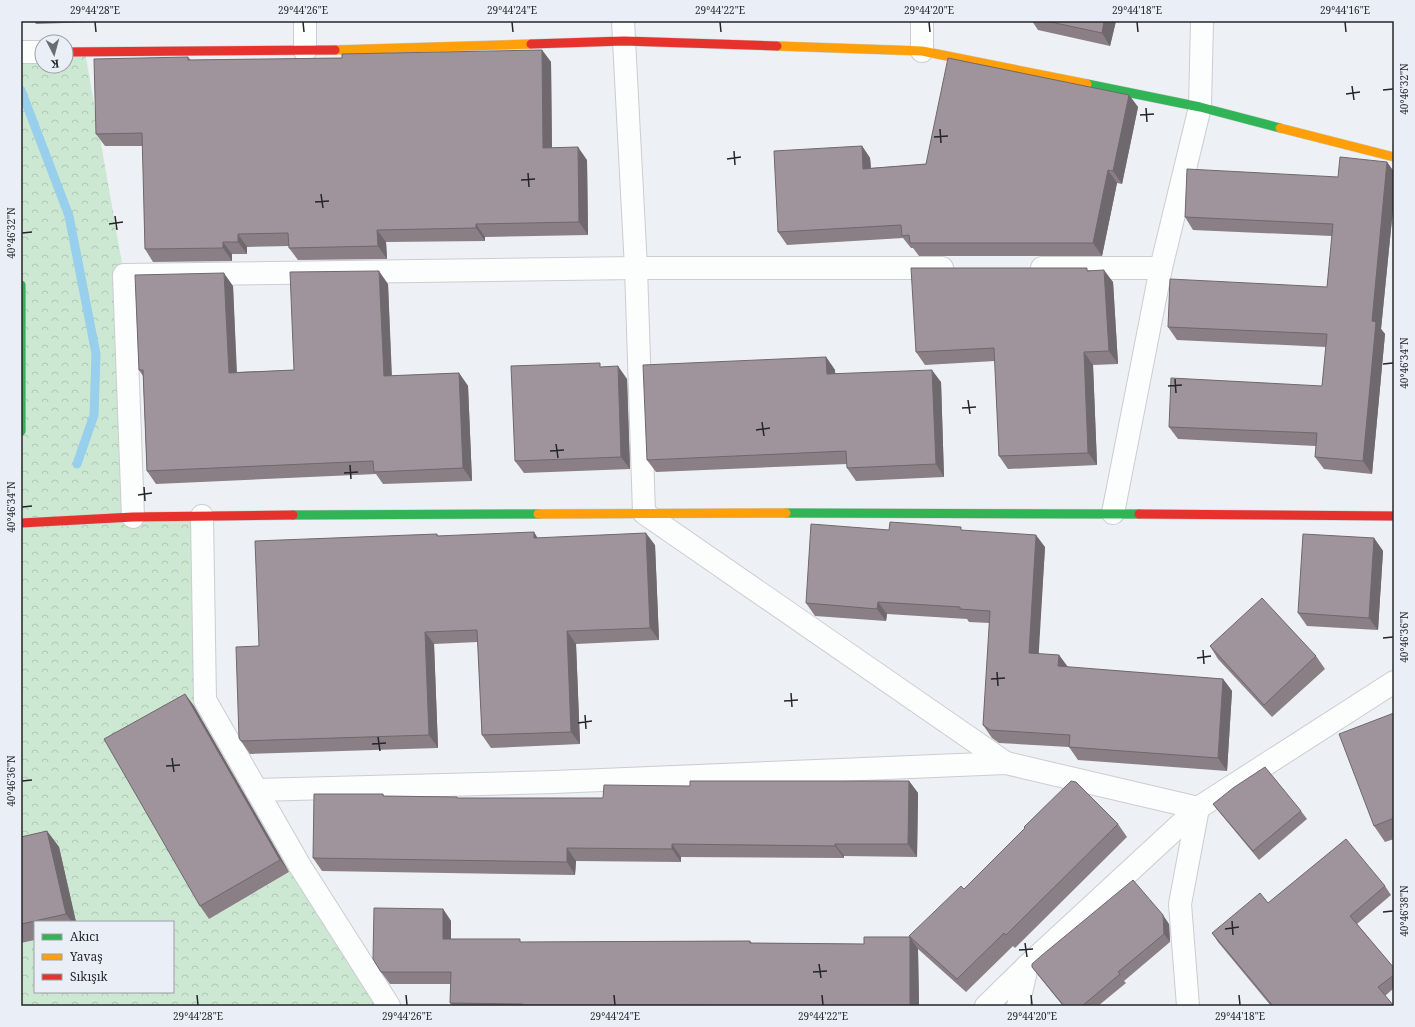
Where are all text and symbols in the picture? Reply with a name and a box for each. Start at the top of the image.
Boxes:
text: 29°44'28"E [70,3,120,17]
text: 29°44'26"E [278,3,328,17]
text: 29°44'24"E [487,3,537,17]
text: 29°44'22"E [695,3,745,17]
text: 29°44'20"E [904,3,954,17]
text: 29°44'18"E [1112,3,1162,17]
text: 29°44'16"E [1320,3,1370,17]
north arrow [34,34,74,74]
text: K [49,57,60,72]
text: 40°46'32"N [1397,63,1411,115]
text: 40°46'32"N [4,207,18,259]
text: 40°46'34"N [1397,337,1411,389]
text: 40°46'34"N [4,481,18,533]
text: 40°46'36"N [1397,611,1411,663]
text: 40°46'36"N [4,755,18,807]
text: 40°46'38"N [1397,885,1411,937]
legend [34,921,174,993]
text: Akıcı [70,928,99,945]
text: Yavaş [69,948,103,965]
text: Sıkışık [70,968,108,985]
text: 29°44'28"E [173,1009,223,1023]
text: 29°44'26"E [382,1009,432,1023]
text: 29°44'24"E [590,1009,640,1023]
text: 29°44'22"E [798,1009,848,1023]
text: 29°44'20"E [1007,1009,1057,1023]
text: 29°44'18"E [1215,1009,1265,1023]

